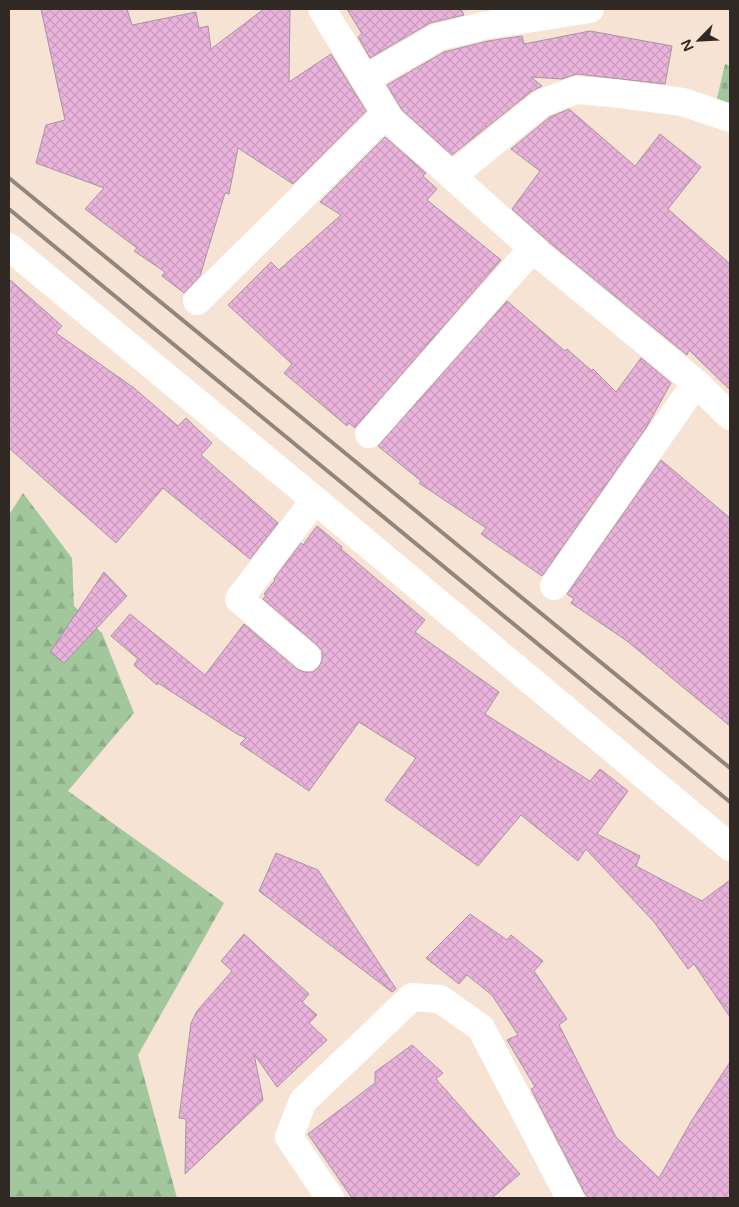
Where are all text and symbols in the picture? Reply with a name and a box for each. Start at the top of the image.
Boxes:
north arrow [674,15,724,65]
text: N [678,36,698,54]

